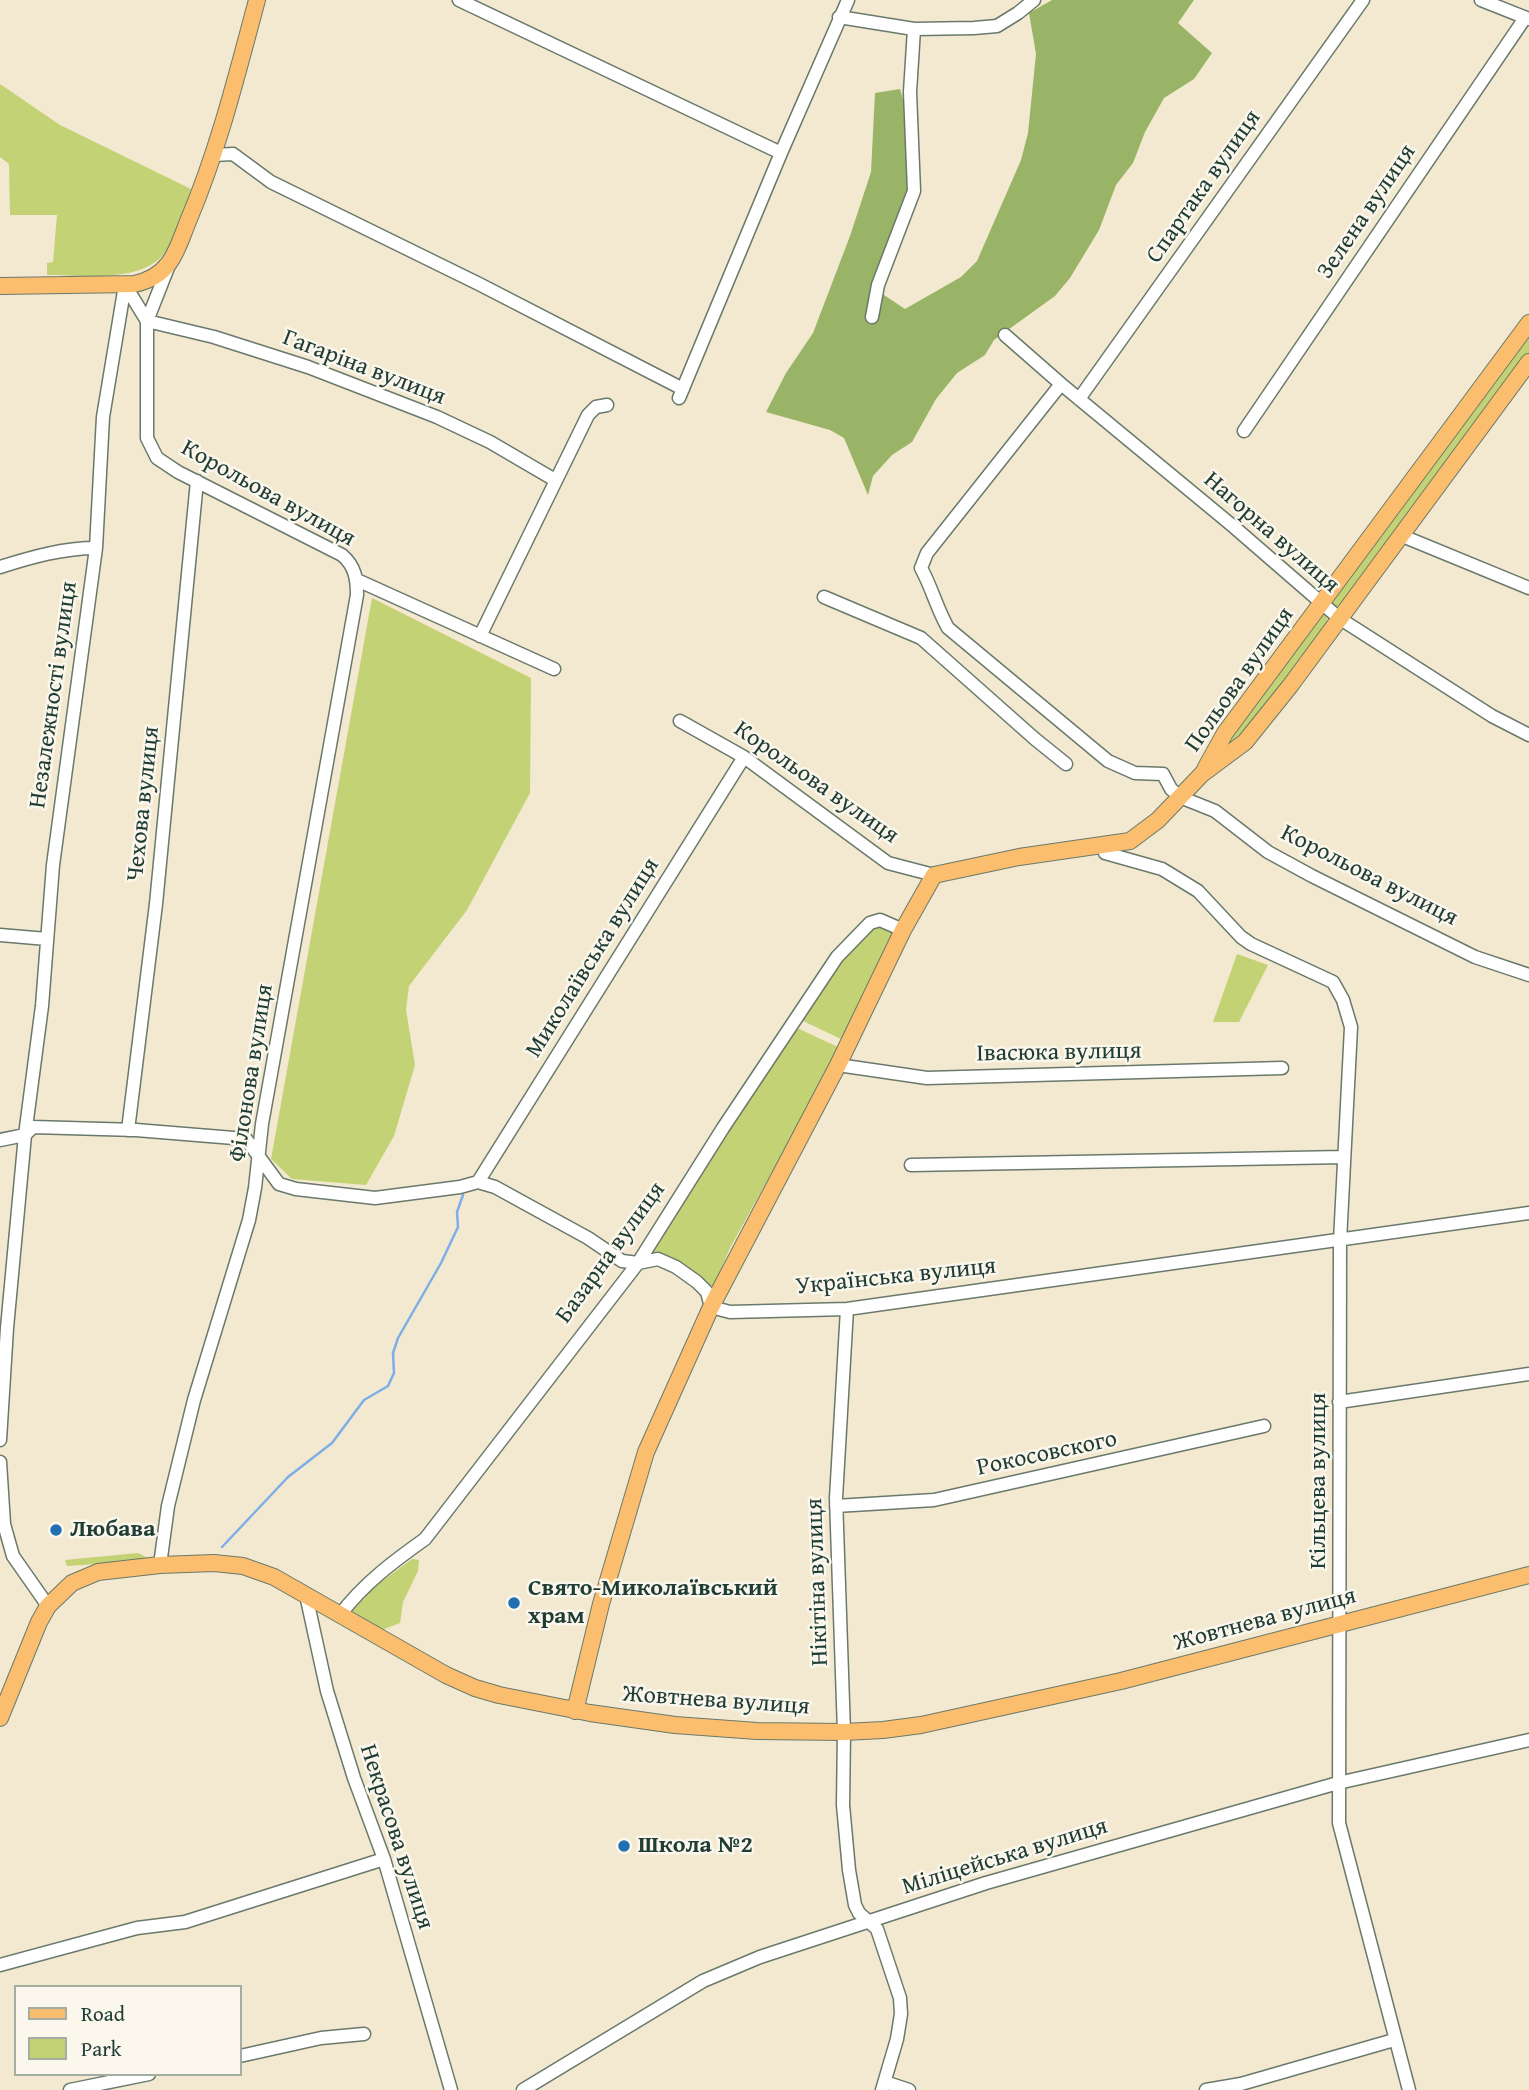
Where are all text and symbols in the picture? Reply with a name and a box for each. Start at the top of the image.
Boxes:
street label: Спартака вулиця [1140,105,1268,269]
street label: Зелена вулиця [1311,139,1423,285]
street label: Гагаріна вулиця [278,324,450,412]
street label: Корольова вулиця [176,434,360,554]
street label: Нагорна вулиця [1197,466,1345,600]
street label: Незалежності вулиця [24,580,84,810]
street label: Польова вулиця [1179,602,1301,758]
street label: Корольова вулиця [728,715,904,851]
street label: Чехова вулиця [122,725,166,883]
street label: Корольова вулиця [1276,819,1462,933]
street label: Миколаївська вулиця [520,853,666,1063]
street label: Філонова вулиця [224,982,280,1164]
street label: Івасюка вулиця [976,1037,1142,1069]
street label: Базарна вулиця [550,1177,672,1329]
street label: Українська вулиця [794,1252,998,1302]
street label: Кільцева вулиця [1305,1393,1333,1569]
street label: Рокосовского [974,1425,1120,1483]
street label: Нікітіна вулиця [801,1497,835,1667]
place label: Любава [70,1516,155,1544]
marker: Любава [48,1522,64,1538]
place label: Свято-Миколаївський храм [528,1575,778,1631]
street label: Жовтнева вулиця [1171,1582,1359,1658]
marker: Свято-Миколаївський храм [506,1595,522,1611]
street label: Жовтнева вулиця [621,1680,811,1722]
street label: Некрасова вулиця [353,1741,439,1933]
street label: Міліцейська вулиця [899,1812,1111,1902]
place label: Школа №2 [638,1832,753,1860]
marker: Школа №2 [616,1838,632,1854]
legend [14,1985,242,2076]
text: Road [81,1998,125,2029]
text: Park [81,2033,122,2064]

